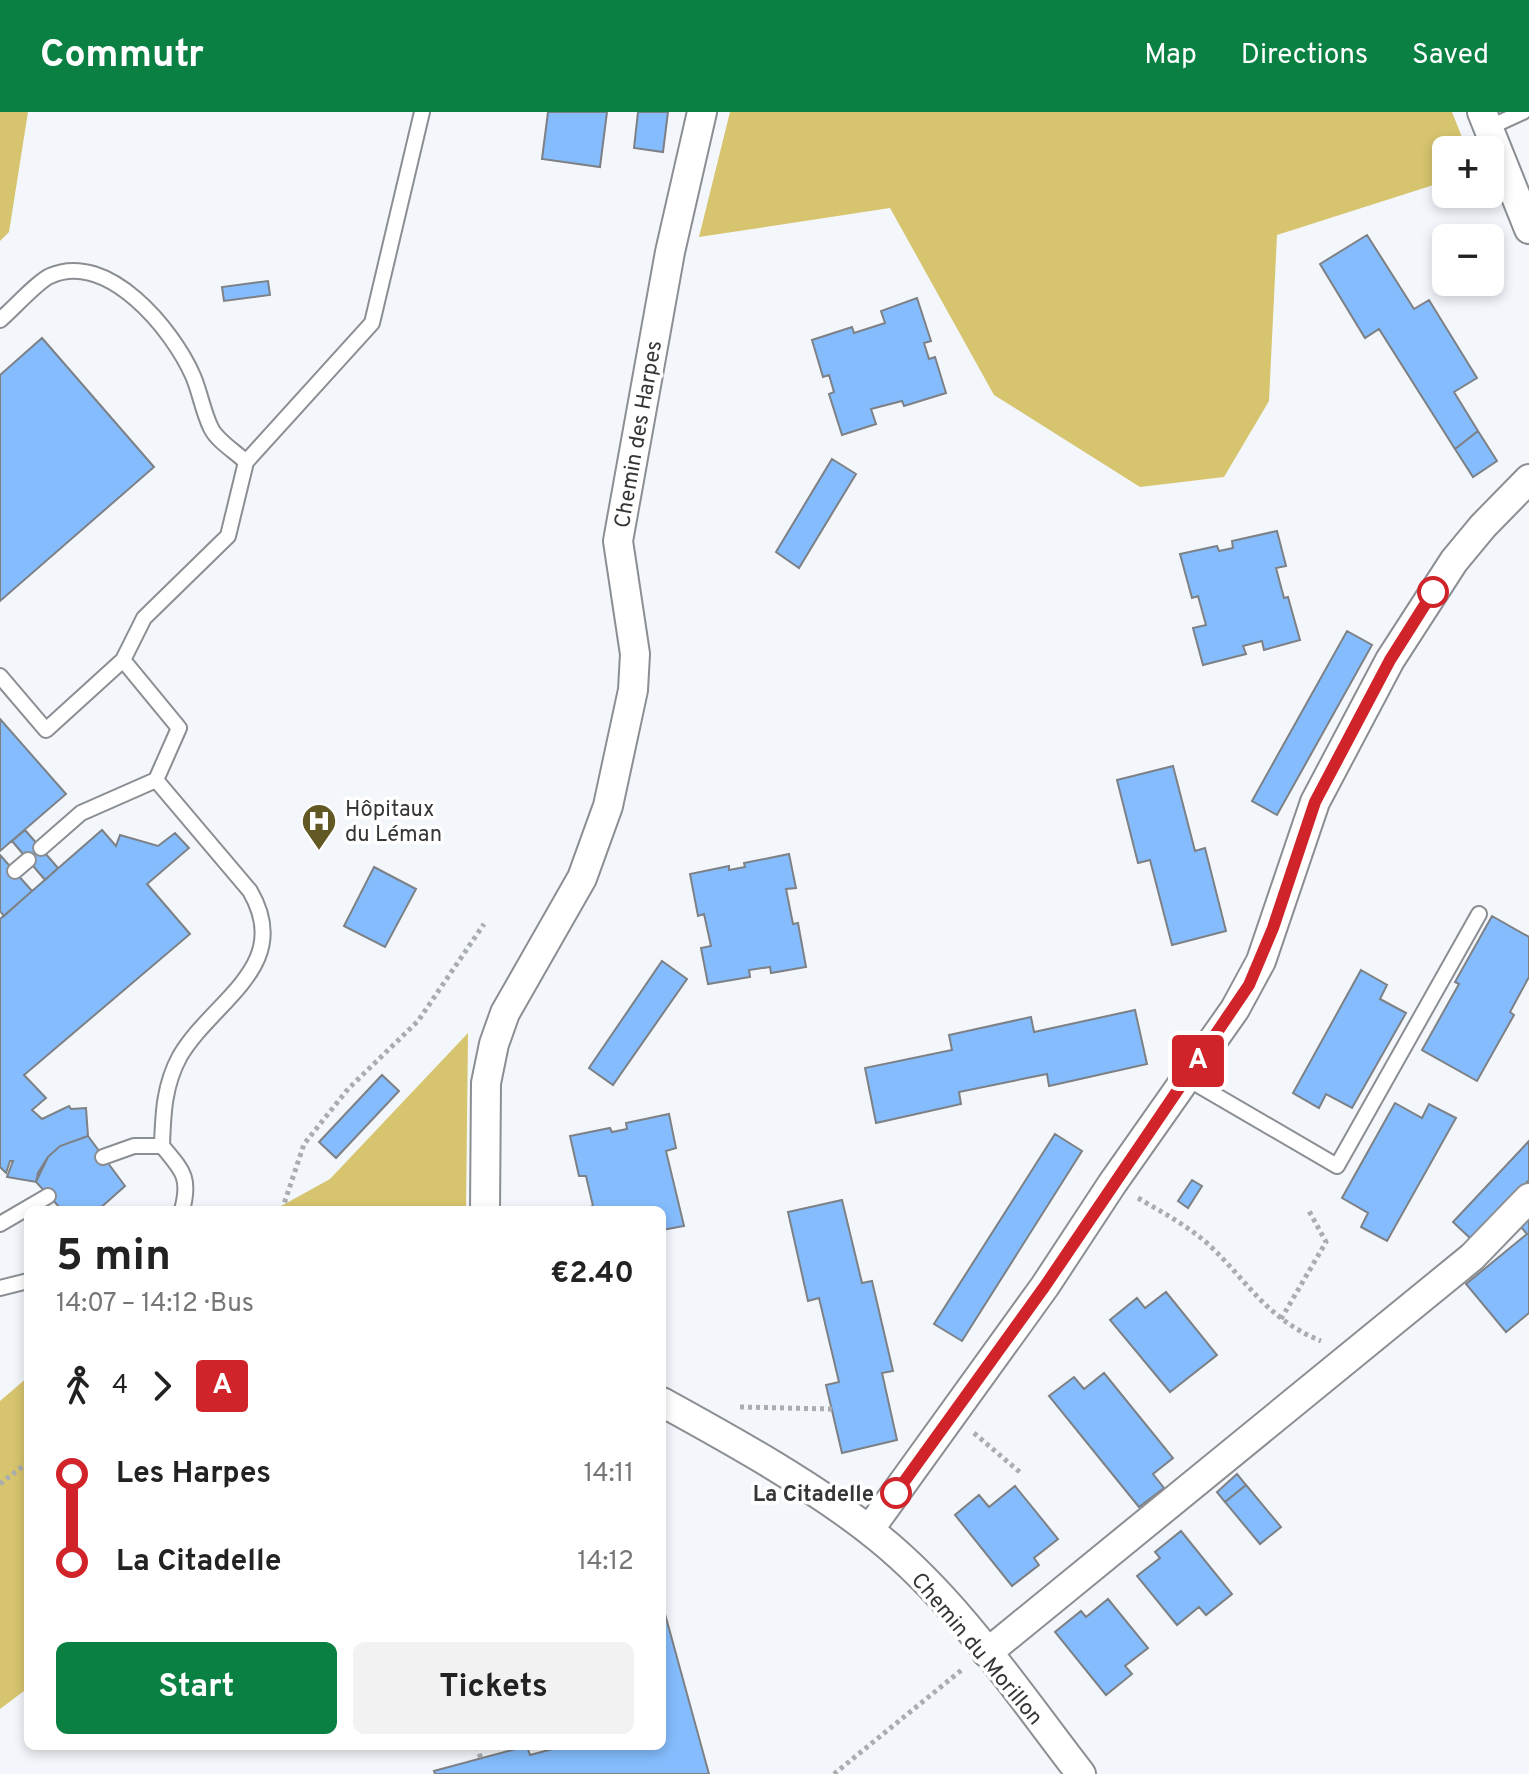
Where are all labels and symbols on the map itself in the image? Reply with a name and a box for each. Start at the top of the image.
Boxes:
street label: Chemin des Harpes [610,339,669,530]
unlabelled marker [1418,577,1448,607]
place label: Hôpitaux du Léman [345,797,442,849]
hospital icon: Hôpitaux du Léman [300,802,338,852]
line badge: A [1172,1035,1224,1087]
marker: La Citadelle [881,1478,911,1508]
place label: La Citadelle [753,1482,874,1509]
street label: Chemin du Morillon [904,1568,1048,1731]

